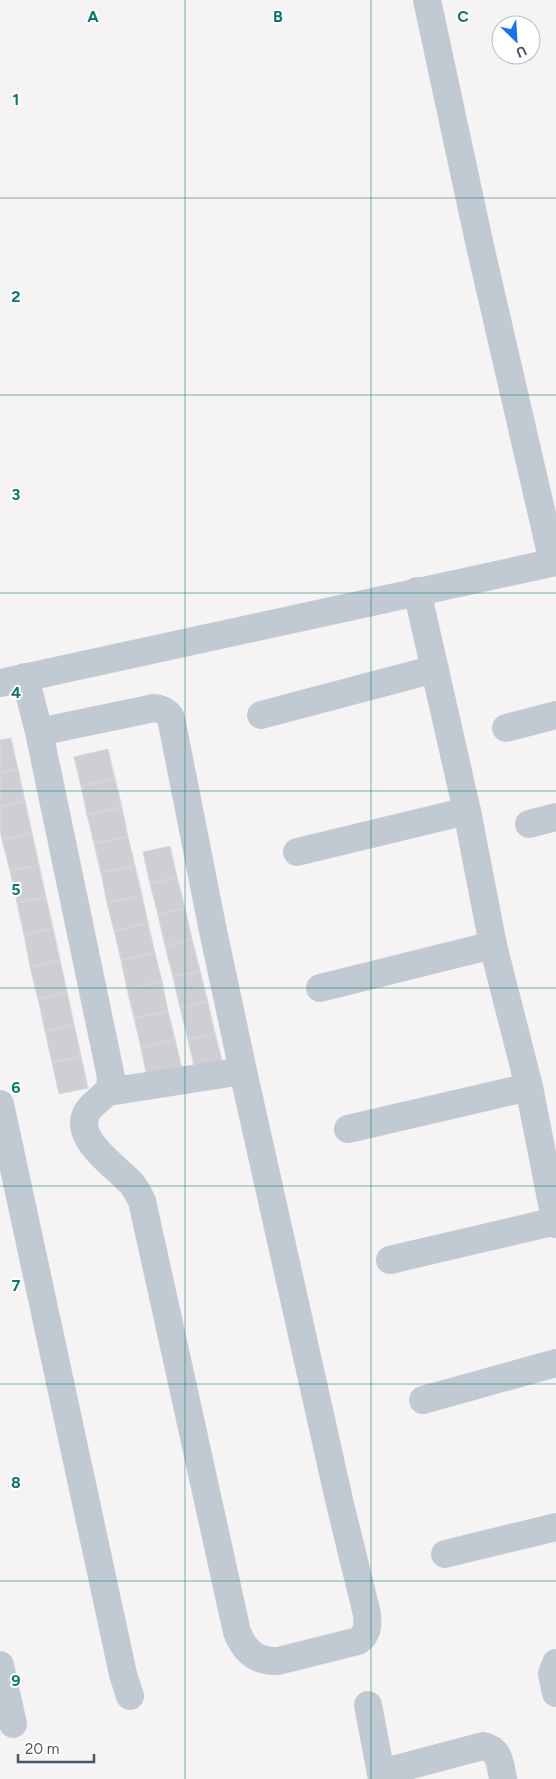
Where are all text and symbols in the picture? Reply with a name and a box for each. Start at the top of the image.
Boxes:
text: A [87,7,99,26]
text: B [273,7,283,26]
text: C [457,7,469,26]
north arrow [491,15,541,65]
text: U [513,42,529,61]
text: 1 [13,90,19,109]
text: 2 [11,287,21,306]
text: 3 [12,485,21,504]
text: 4 [11,683,21,702]
text: 5 [11,880,21,899]
text: 6 [11,1078,21,1097]
text: 7 [12,1276,21,1295]
text: 8 [11,1473,21,1492]
text: 9 [11,1671,21,1690]
scale bar [18,1732,94,1764]
text: 20 m [25,1740,59,1758]

